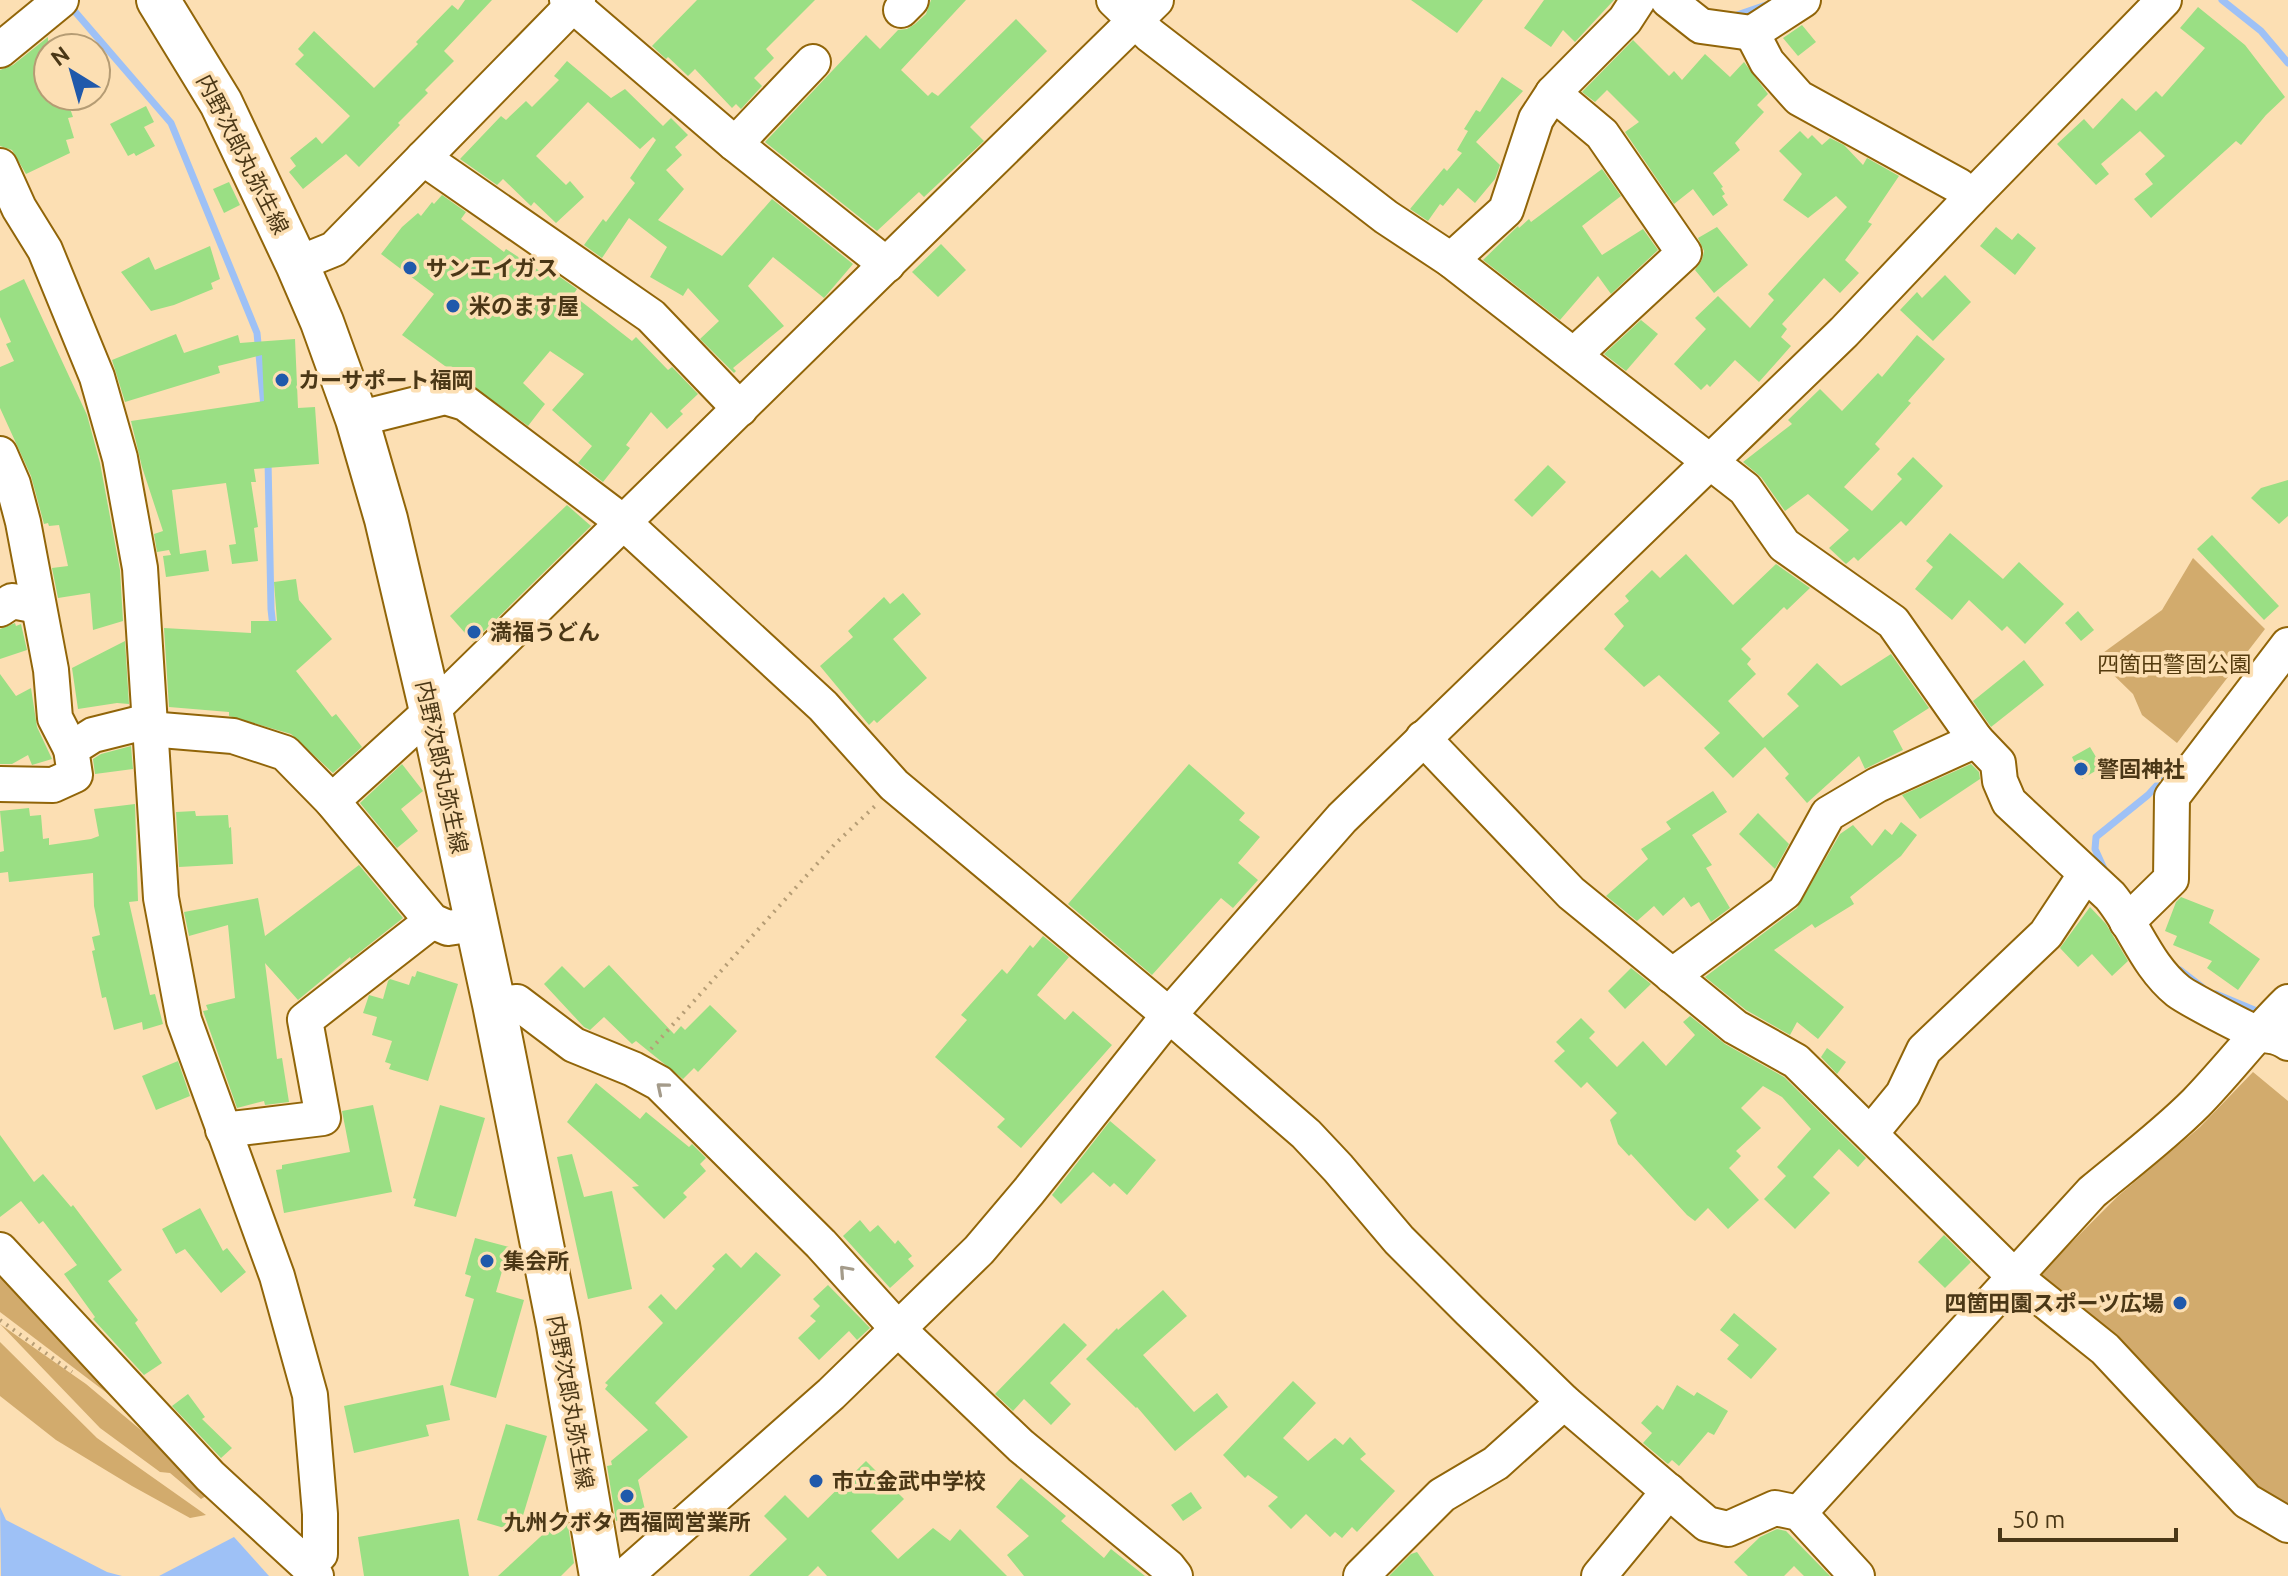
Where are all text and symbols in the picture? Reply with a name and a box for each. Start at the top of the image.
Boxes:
north arrow [32,32,112,112]
text: N [46,41,74,71]
street label: 内野次郎丸弥生線 [192,70,295,238]
place label: サンエイガス [426,255,558,280]
marker: サンエイガス [401,259,419,277]
place label: 米のます屋 [469,293,579,318]
marker: 米のます屋 [444,297,462,315]
place label: カーサポート福岡 [298,367,474,392]
marker: カーサポート福岡 [273,371,291,389]
place label: 満福うどん [490,619,600,644]
marker: 満福うどん [465,623,483,641]
park label: 四箇田警固公園 [2097,651,2251,676]
street label: 内野次郎丸弥生線 [412,678,473,856]
place label: 警固神社 [2097,756,2185,781]
marker: 警固神社 [2072,760,2090,778]
one-way arrow [656,1083,671,1097]
place label: 集会所 [503,1248,569,1273]
marker: 集会所 [478,1252,496,1270]
one-way arrow [841,1266,855,1281]
place label: 四箇田園スポーツ広場 [1944,1290,2164,1315]
marker: 四箇田園スポーツ広場 [2171,1294,2189,1312]
street label: 内野次郎丸弥生線 [544,1313,599,1491]
place label: 市立金武中学校 [832,1468,986,1493]
marker: 市立金武中学校 [807,1472,825,1490]
marker: 九州クボタ 西福岡営業所 [618,1487,636,1505]
scale bar [2000,1492,2176,1542]
text: 50 m [2012,1506,2065,1533]
place label: 九州クボタ 西福岡営業所 [503,1509,751,1534]

